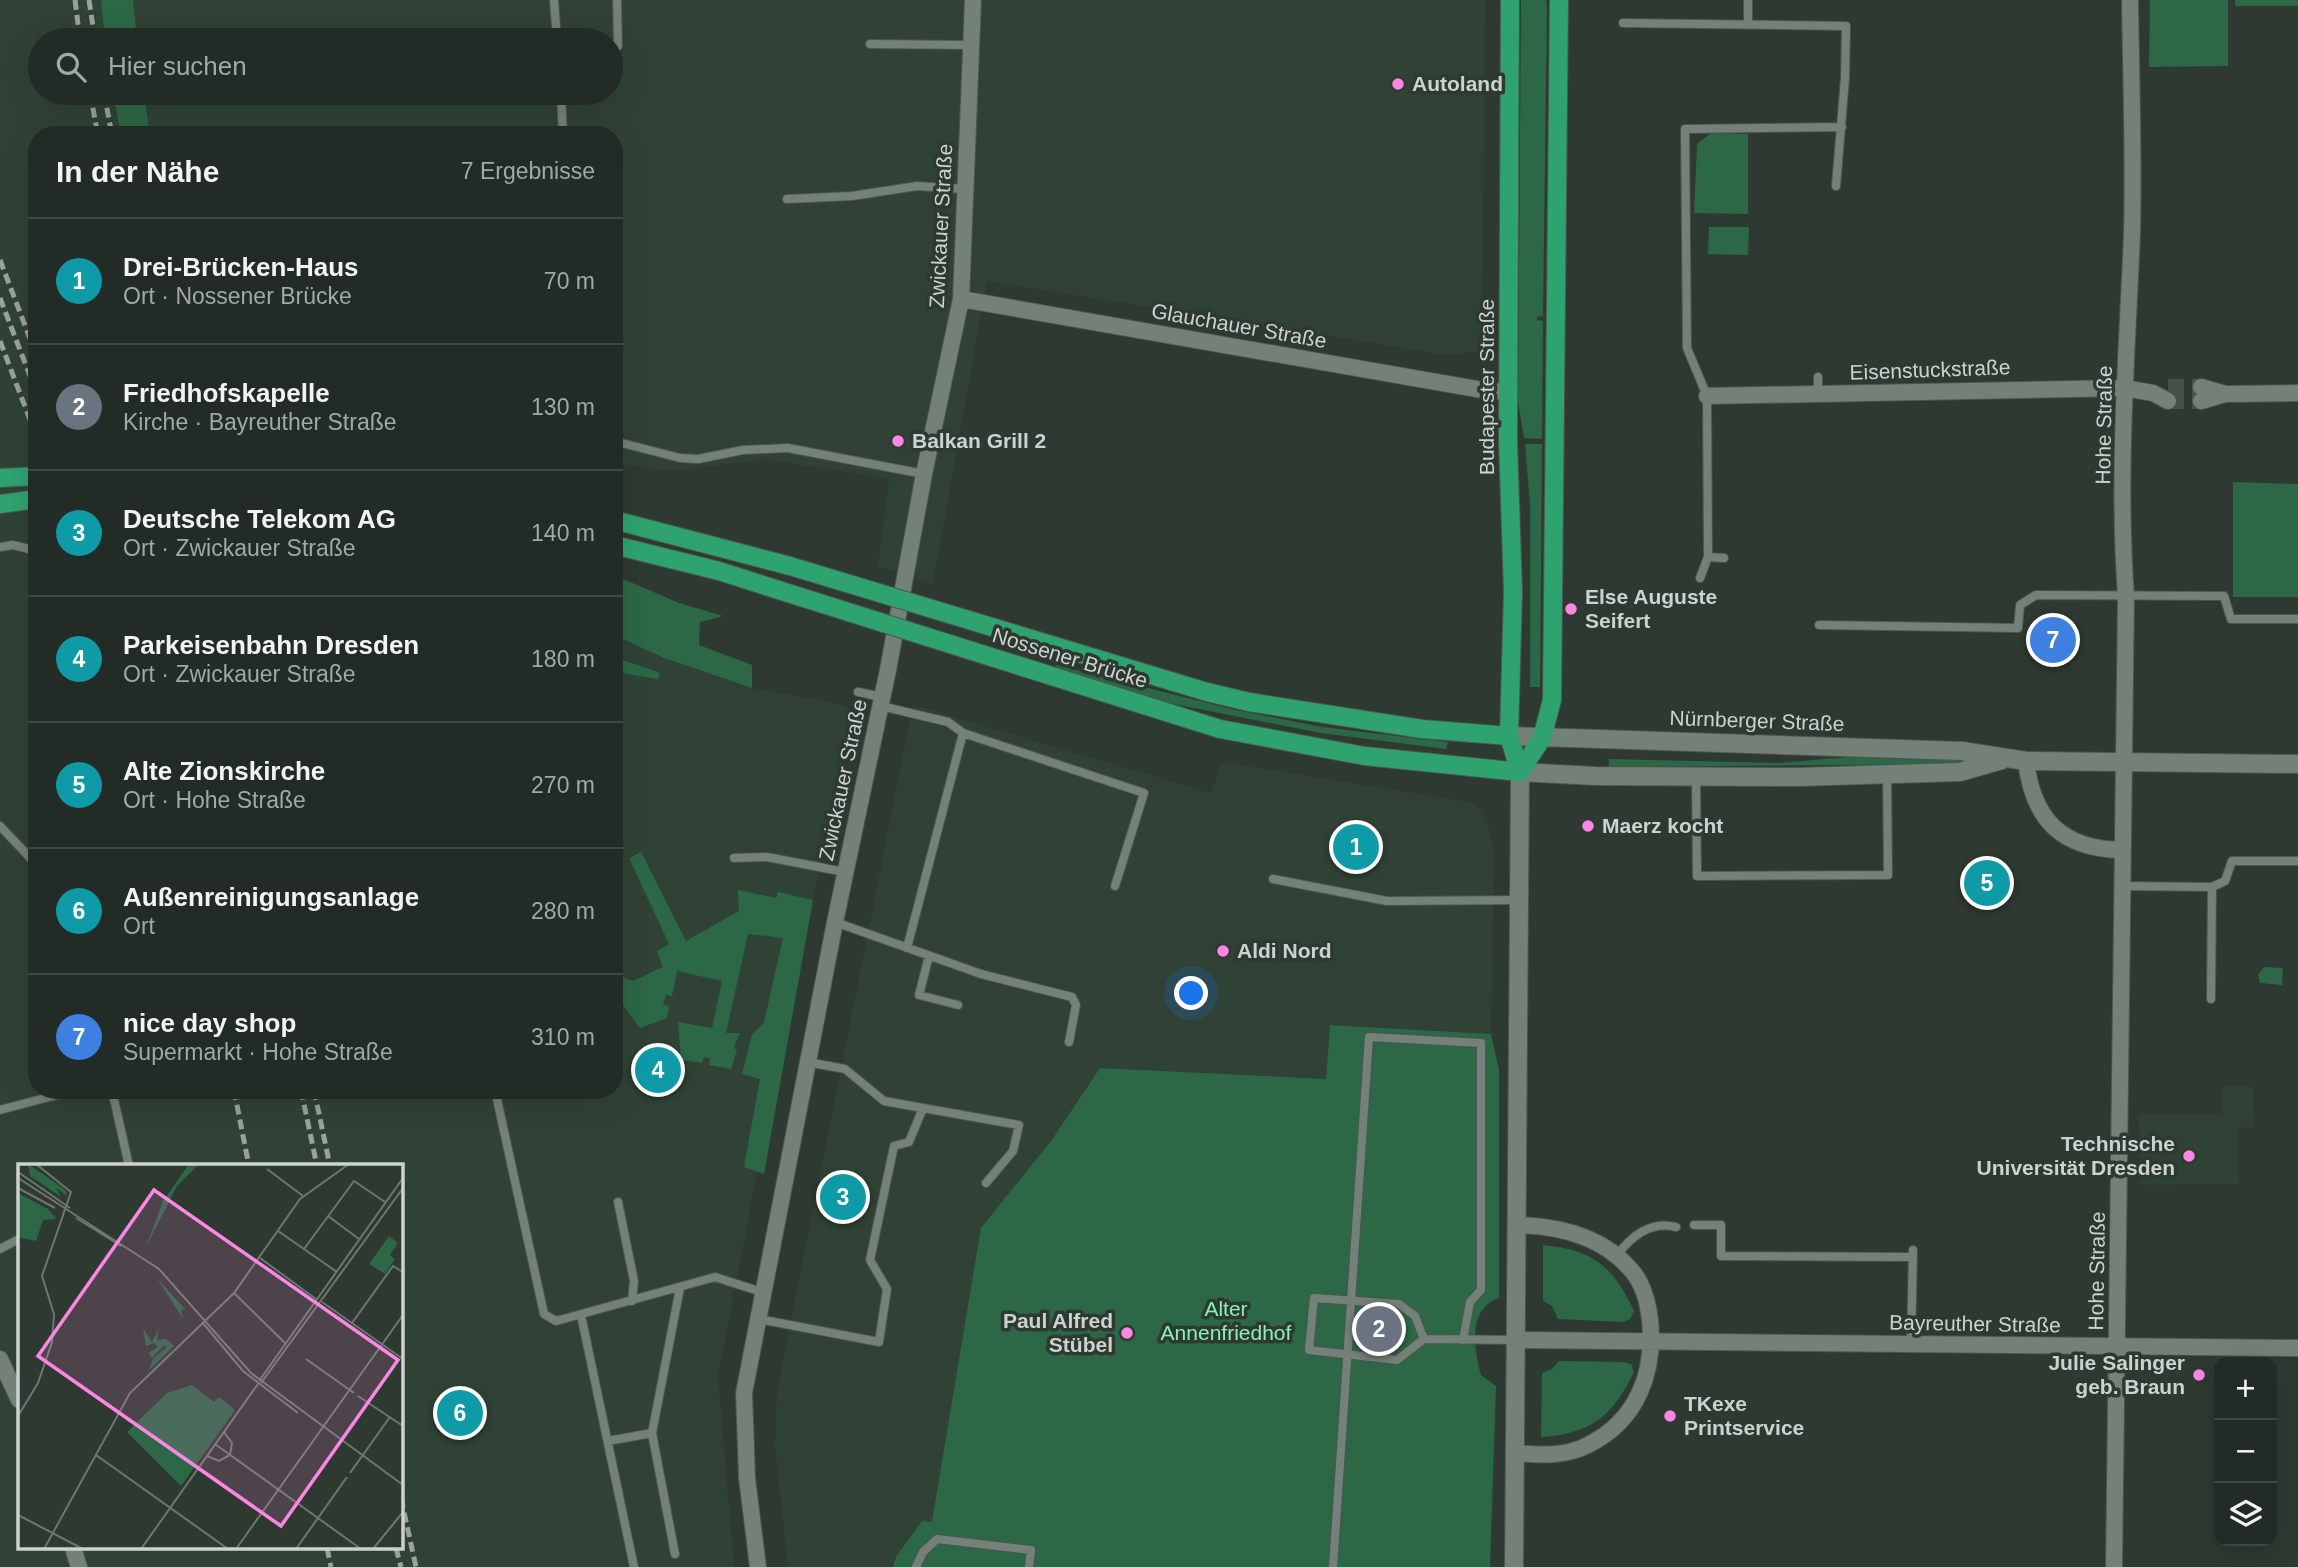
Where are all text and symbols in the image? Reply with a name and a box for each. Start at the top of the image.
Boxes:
search box [28,28,623,105]
icon: search [52,48,90,86]
text: Hier suchen [108,51,247,81]
place label: Autoland [1412,72,1503,95]
marker: Autoland [1390,76,1406,92]
street label: Zwickauer Straße [925,143,956,309]
text: In der Nähe [56,155,219,188]
text: 7 Ergebnisse [461,158,595,184]
text: Drei-Brücken-Haus [123,252,359,282]
text: 1 [73,268,85,294]
text: 70 m [544,268,595,294]
text: Ort · Nossener Brücke [123,283,352,309]
street label: Glauchauer Straße [1150,299,1328,352]
street label: Budapester Straße [1475,299,1498,475]
street label: Eisenstuckstraße [1849,355,2011,384]
street label: Hohe Straße [2091,365,2116,485]
text: Friedhofskapelle [123,378,330,408]
text: 2 [73,394,85,420]
text: 130 m [531,394,595,420]
text: Kirche · Bayreuther Straße [123,409,397,435]
place label: Balkan Grill 2 [912,429,1046,452]
marker: Balkan Grill 2 [890,433,906,449]
text: Deutsche Telekom AG [123,504,396,534]
text: 3 [73,520,85,546]
text: 140 m [531,520,595,546]
text: Ort · Zwickauer Straße [123,535,356,561]
place label: Else Auguste Seifert [1585,585,1717,632]
marker: Else Auguste Seifert [1563,601,1579,617]
pin: 7 [2030,614,2076,666]
street label: Nossener Brücke [990,623,1151,692]
text: Parkeisenbahn Dresden [123,630,419,660]
text: 4 [73,646,85,672]
text: 180 m [531,646,595,672]
text: Ort · Zwickauer Straße [123,661,356,687]
street label: Zwickauer Straße [814,697,871,863]
street label: Nürnberger Straße [1669,706,1845,735]
text: Alte Zionskirche [123,756,325,786]
text: 5 [73,772,85,798]
text: 270 m [531,772,595,798]
text: Ort · Hohe Straße [123,787,306,813]
place label: Maerz kocht [1602,814,1723,837]
marker: Maerz kocht [1580,818,1596,834]
pin: 1 [1333,821,1379,873]
pin: 5 [1964,857,2010,909]
text: Außenreinigungsanlage [123,882,419,912]
text: 6 [73,898,85,924]
text: 280 m [531,898,595,924]
text: Ort [123,913,155,939]
place label: Aldi Nord [1237,939,1332,962]
marker: Aldi Nord [1215,943,1231,959]
your location [1174,976,1208,1010]
text: nice day shop [123,1008,296,1038]
text: 7 [73,1024,85,1050]
text: 310 m [531,1024,595,1050]
text: Supermarkt · Hohe Straße [123,1039,393,1065]
pin: 4 [635,1044,681,1096]
place label: Technische Universität Dresden [1977,1132,2175,1179]
marker: Technische Universität Dresden [2181,1148,2197,1164]
inset map [18,1164,402,1550]
pin: 3 [820,1171,866,1223]
street label: Hohe Straße [2084,1211,2109,1331]
park label: Alter Annenfriedhof [1161,1297,1292,1344]
pin: 2 [1356,1303,1402,1355]
place label: Paul Alfred Stübel [1003,1309,1113,1356]
street label: Bayreuther Straße [1889,1311,2061,1336]
marker: Paul Alfred Stübel [1119,1325,1135,1341]
place label: Julie Salinger geb. Braun [2048,1351,2185,1398]
map controls [2214,1357,2277,1546]
button: + [2214,1357,2277,1420]
marker: Julie Salinger geb. Braun [2191,1367,2207,1383]
pin: 6 [437,1387,483,1439]
place label: TKexe Printservice [1684,1392,1804,1439]
marker: TKexe Printservice [1662,1408,1678,1424]
button: − [2214,1420,2277,1483]
button: layers [2214,1483,2277,1546]

